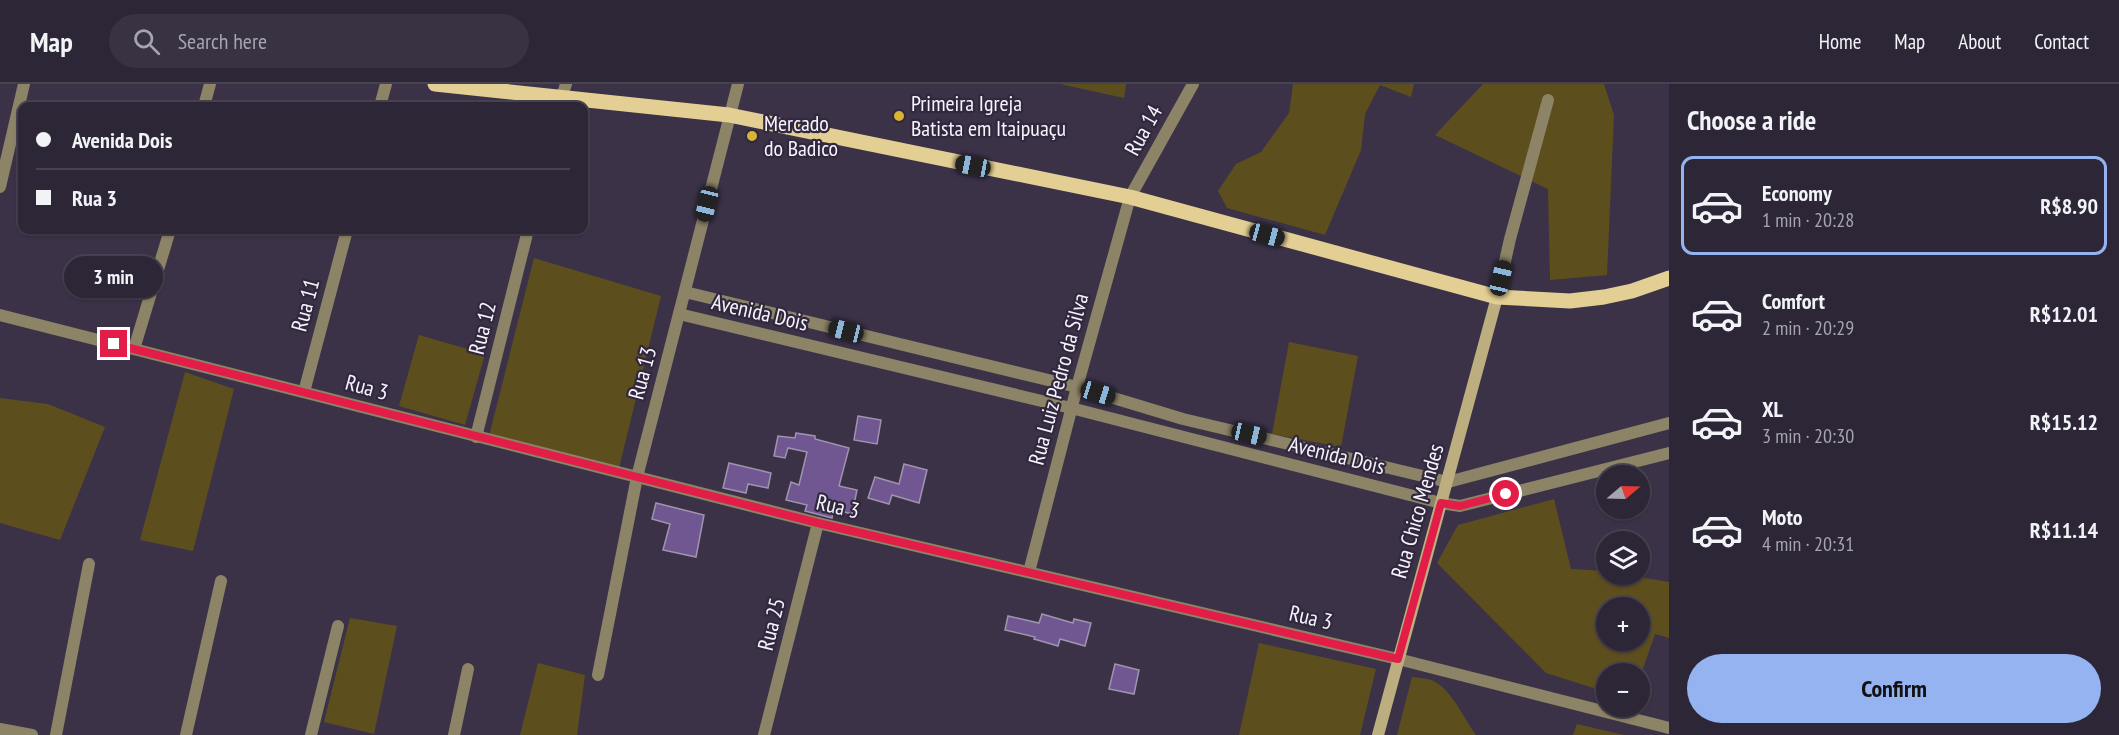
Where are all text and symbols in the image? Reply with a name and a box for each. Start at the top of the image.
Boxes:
search box [109,14,529,68]
text: Map [30,23,73,60]
icon: search [130,25,163,58]
text: Search here [178,27,267,55]
text: Home [1819,28,1861,55]
text: Map [1894,28,1925,55]
text: About [1958,28,2001,55]
text: Contact [2034,28,2089,55]
place label: Primeira Igreja Batista em Itaipuaçu [911,89,1066,142]
street label: Rua 14 [1118,100,1168,160]
text: Choose a ride [1687,103,1816,137]
place label: Mercado do Badico [764,109,838,162]
marker: Primeira Igreja Batista em Itaipuaçu [892,109,906,123]
text: Avenida Dois [72,126,172,154]
marker: Mercado do Badico [745,129,759,143]
car [954,154,992,178]
icon: car [1690,179,1744,233]
text: Economy [1762,179,1832,207]
text: Rua 3 [72,184,117,212]
car [694,184,720,224]
text: R$8.90 [2040,192,2098,220]
text: 1 min · 20:28 [1762,207,1854,233]
car [1247,222,1287,248]
callout: 3 min [64,257,164,299]
car [1488,258,1514,298]
text: 3 min [93,264,134,290]
street label: Rua 11 [285,276,325,334]
street label: Avenida Dois [709,287,811,337]
icon: car [1690,287,1744,341]
text: Comfort [1762,287,1825,315]
street label: Rua Luiz Pedro da Silva [1022,290,1094,468]
street label: Rua 12 [462,299,502,357]
text: R$12.01 [2030,300,2098,328]
text: 2 min · 20:29 [1762,315,1854,341]
car [826,318,866,344]
route end [100,330,127,357]
street label: Rua 13 [622,344,662,402]
street label: Rua 3 [342,368,392,406]
car [1078,379,1118,407]
icon: car [1690,395,1744,449]
text: XL [1762,395,1783,423]
text: R$15.12 [2030,408,2098,436]
car [1229,421,1269,447]
text: 3 min · 20:30 [1762,423,1854,449]
street label: Avenida Dois [1286,430,1388,480]
street label: Rua Chico Mendes [1384,441,1450,581]
north arrow [1596,465,1650,519]
map controls [1596,465,1650,717]
route start [1492,480,1519,507]
street label: Rua 3 [814,487,862,525]
icon: car [1690,503,1744,557]
text: Moto [1762,503,1803,531]
text: R$11.14 [2030,516,2098,544]
button: layers [1596,531,1650,585]
text: 4 min · 20:31 [1762,531,1854,557]
street label: Rua 25 [751,595,791,653]
button: + [1596,597,1650,651]
street label: Rua 3 [1287,598,1335,636]
button: Confirm [1687,654,2101,723]
button: − [1596,663,1650,717]

